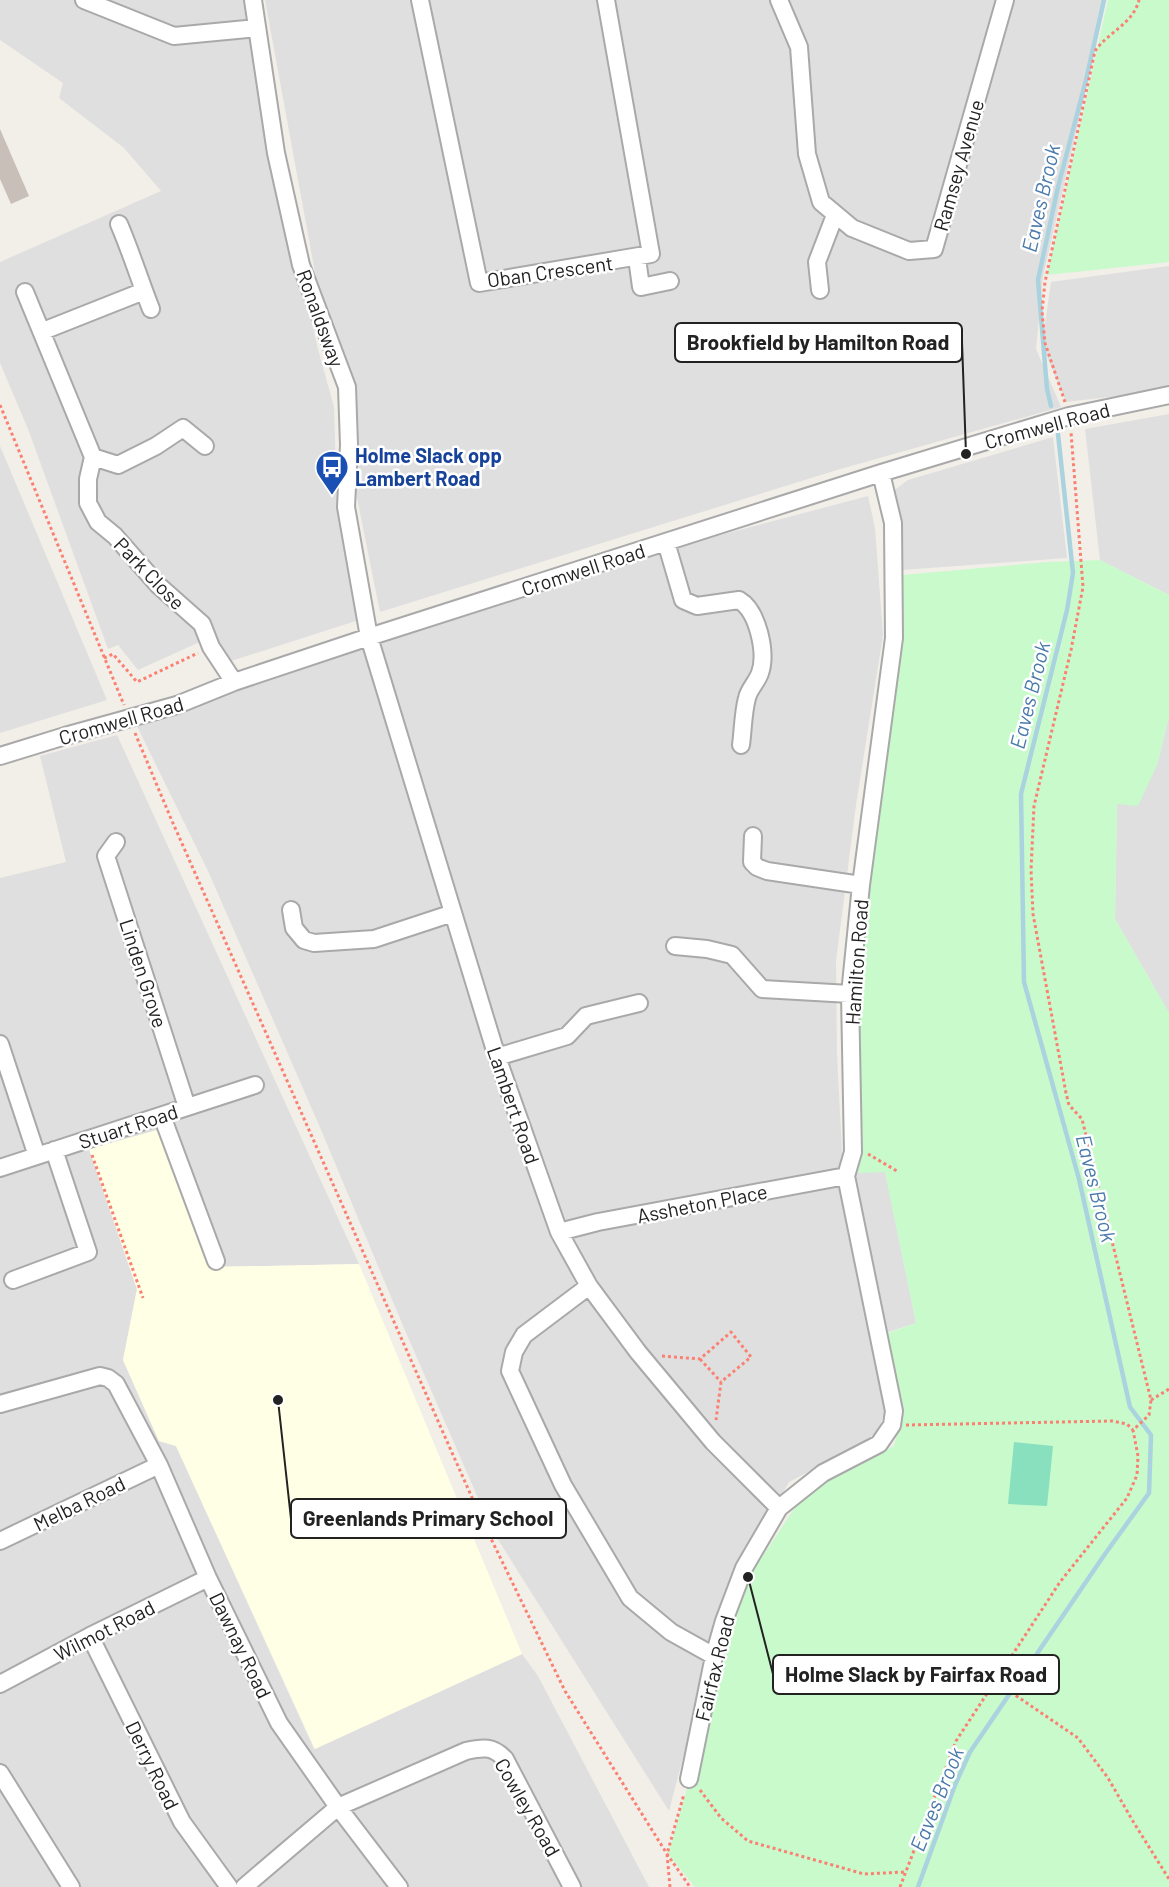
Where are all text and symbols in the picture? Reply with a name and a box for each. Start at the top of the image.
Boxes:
street label: Ramsey Avenue [928,96,988,234]
water label: Eaves Brook [1015,141,1065,254]
street label: Oban Crescent [486,250,614,292]
street label: Ronaldsway [292,266,350,370]
callout: Brookfield by Hamilton Road [675,323,962,362]
text: Brookfield by Hamilton Road [687,329,949,354]
street label: Cromwell Road [982,397,1112,453]
place label: Holme Slack opp Lambert Road [355,443,502,490]
bus stop icon: Holme Slack opp Lambert Road [314,449,350,496]
street label: Park Close [110,532,190,614]
street label: Cromwell Road [518,538,648,600]
water label: Eaves Brook [1004,638,1055,751]
street label: Cromwell Road [56,691,186,749]
street label: Hamilton Road [840,898,872,1026]
street label: Linden Grove [115,915,173,1031]
street label: Lambert Road [483,1043,545,1167]
street label: Stuart Road [75,1099,181,1153]
water label: Eaves Brook [1072,1132,1123,1245]
street label: Assheton Place [635,1179,769,1227]
street label: Melba Road [29,1471,129,1535]
callout: Greenlands Primary School [291,1499,566,1538]
text: Greenlands Primary School [303,1505,553,1530]
street label: Dawnay Road [205,1588,277,1702]
street label: Wilmot Road [50,1594,158,1666]
street label: Fairfax Road [689,1613,739,1723]
callout: Holme Slack by Fairfax Road [773,1655,1059,1694]
text: Holme Slack by Fairfax Road [785,1661,1047,1686]
street label: Derry Road [121,1717,185,1813]
water label: Eaves Brook [904,1743,968,1855]
street label: Cowley Road [490,1754,566,1860]

